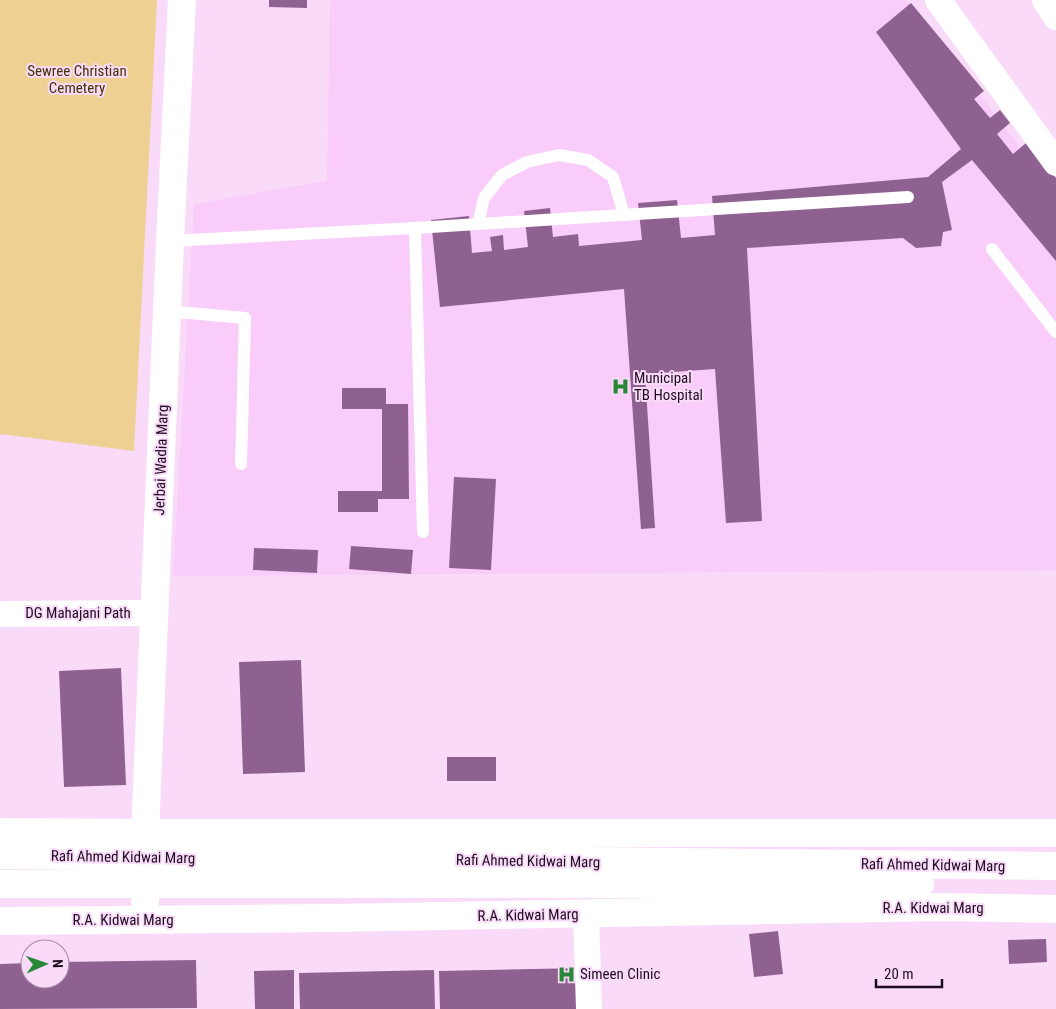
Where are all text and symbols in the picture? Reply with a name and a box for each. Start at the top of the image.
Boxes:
park label: Sewree Christian Cemetery [27,62,127,97]
place label: Municipal TB Hospital [634,369,703,404]
hospital icon: Municipal TB Hospital [610,377,630,397]
street label: Jerbai Wadia Marg [150,404,172,516]
street label: DG Mahajani Path [25,604,131,622]
street label: Rafi Ahmed Kidwai Marg [51,847,195,867]
street label: Rafi Ahmed Kidwai Marg [456,851,600,871]
street label: Rafi Ahmed Kidwai Marg [861,855,1005,875]
street label: R.A. Kidwai Marg [882,899,984,917]
street label: R.A. Kidwai Marg [477,905,579,925]
street label: R.A. Kidwai Marg [72,911,174,929]
north arrow [20,939,70,989]
scale bar [876,956,942,988]
text: N [50,959,66,968]
hospital icon: Simeen Clinic [556,964,576,984]
place label: Simeen Clinic [580,965,660,983]
text: 20 m [884,965,914,983]

